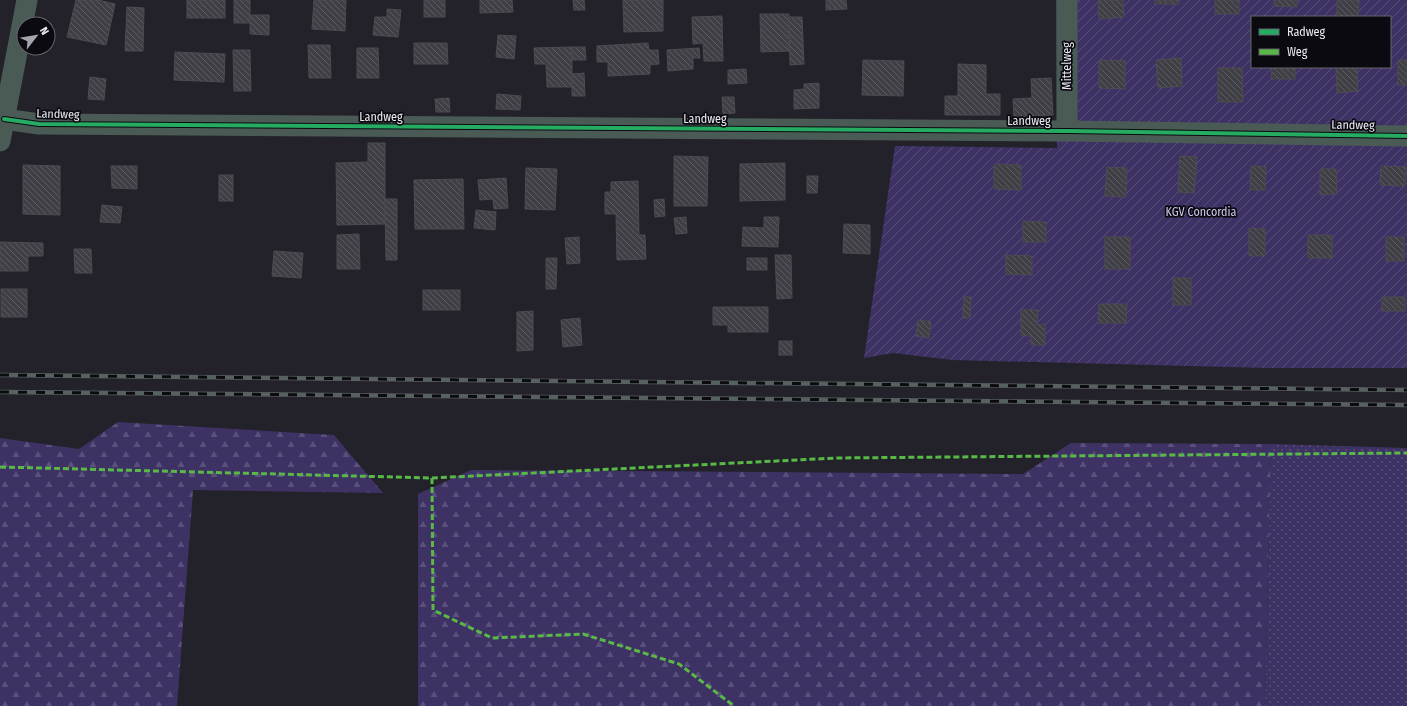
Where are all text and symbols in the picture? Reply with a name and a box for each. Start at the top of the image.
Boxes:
north arrow [16,16,56,56]
legend [1251,16,1391,68]
text: N [37,25,51,37]
text: Radweg [1287,25,1326,39]
street label: Mittelweg [1060,42,1074,90]
text: Weg [1287,45,1308,59]
street label: Landweg [36,106,80,122]
street label: Landweg [359,110,403,124]
street label: Landweg [683,112,727,126]
street label: Landweg [1007,114,1051,128]
street label: Landweg [1331,118,1375,132]
park label: KGV Concordia [1166,205,1237,219]

